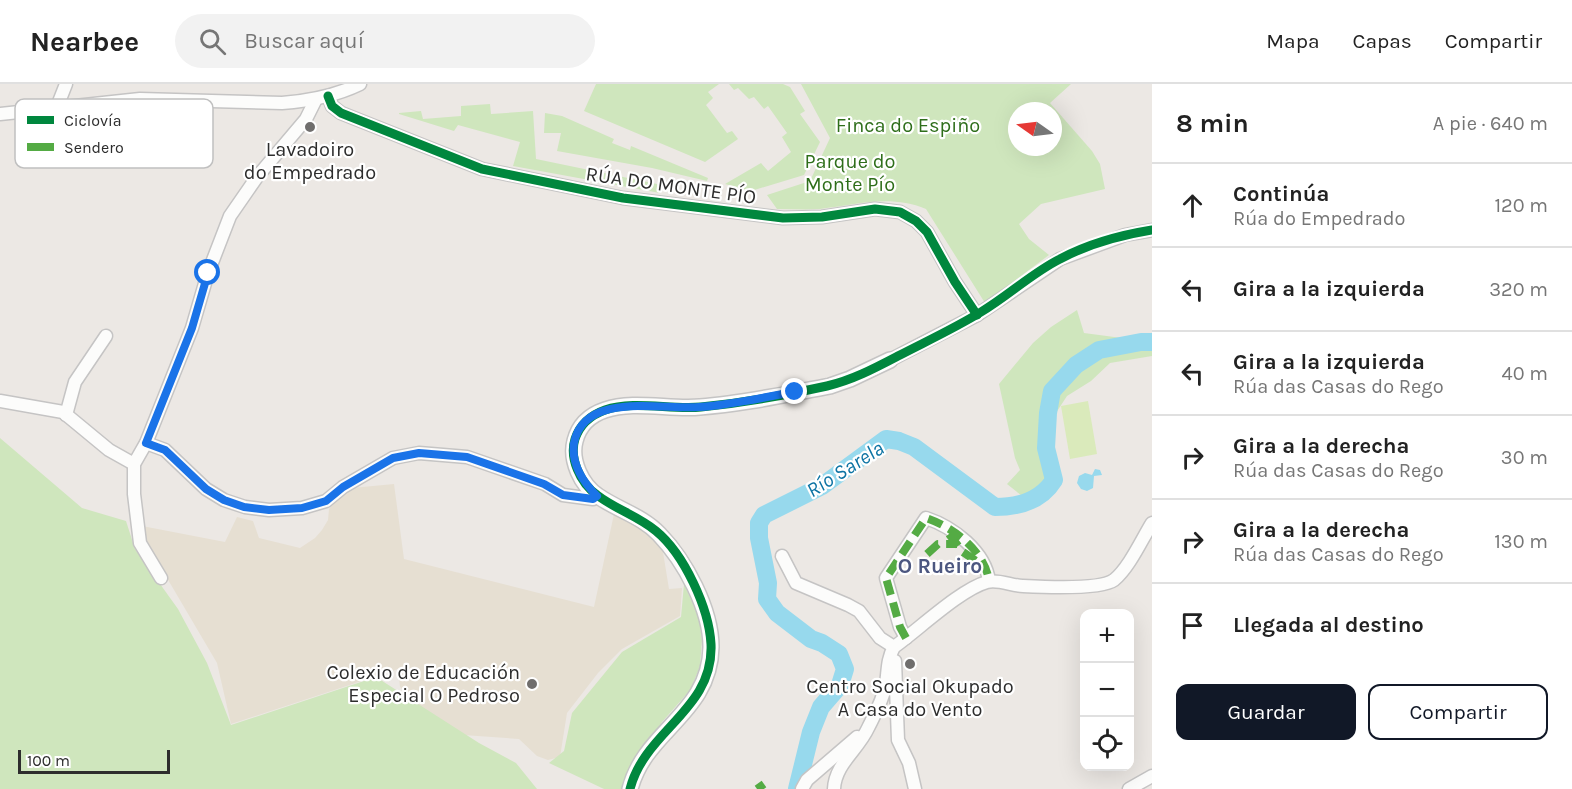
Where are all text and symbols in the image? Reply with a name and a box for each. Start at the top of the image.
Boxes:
search box [175,14,595,68]
text: Nearbee [30,25,139,58]
icon: search [196,25,229,58]
text: Buscar aquí [244,28,364,54]
text: Mapa [1266,29,1320,53]
text: Capas [1353,29,1412,53]
text: Compartir [1445,29,1542,53]
legend [15,99,213,168]
north arrow [1008,102,1062,156]
text: 8 min [1176,108,1249,139]
text: Ciclovía [64,111,122,130]
text: A pie · 640 m [1433,112,1548,135]
park label: Finca do Espiño [836,114,980,137]
marker: Lavadoiro do Empedrado [303,120,317,134]
text: Sendero [64,138,124,157]
place label: Lavadoiro do Empedrado [244,138,376,184]
park label: Parque do Monte Pío [805,150,895,196]
street label: RÚA DO MONTE PÍO [584,161,758,209]
text: Continúa [1233,181,1329,207]
icon: ahead [1176,189,1209,222]
text: 120 m [1494,194,1548,217]
text: Rúa do Empedrado [1233,207,1405,230]
route start [194,259,220,285]
icon: left [1176,273,1209,306]
text: Gira a la izquierda [1233,276,1425,302]
text: 320 m [1489,278,1548,301]
text: Gira a la izquierda [1233,349,1425,375]
icon: left [1176,357,1209,390]
text: 40 m [1502,362,1548,385]
text: Rúa das Casas do Rego [1233,375,1444,398]
route end [781,378,807,404]
text: Gira a la derecha [1233,433,1409,459]
water label: Río Sarela [802,436,888,502]
icon: right [1176,441,1209,474]
text: 30 m [1501,446,1548,469]
text: Rúa das Casas do Rego [1233,459,1444,482]
text: Gira a la derecha [1233,517,1409,543]
icon: right [1176,525,1209,558]
text: 130 m [1494,530,1548,553]
text: Rúa das Casas do Rego [1233,543,1444,566]
district label: O Rueiro [898,554,982,578]
map controls [1080,609,1134,771]
button: + [1080,609,1134,663]
icon: arrive [1176,609,1209,642]
text: Llegada al destino [1233,612,1424,638]
marker: Centro Social Okupado A Casa do Vento [903,657,917,671]
place label: Colexio de Educación Especial O Pedroso [326,661,520,707]
button: − [1080,663,1134,717]
place label: Centro Social Okupado A Casa do Vento [806,675,1014,721]
marker: Colexio de Educación Especial O Pedroso [525,677,539,691]
button: Guardar [1176,684,1356,740]
button: Compartir [1368,684,1548,740]
button: locate [1080,717,1134,771]
scale bar [18,747,170,774]
text: 100 m [27,751,70,770]

